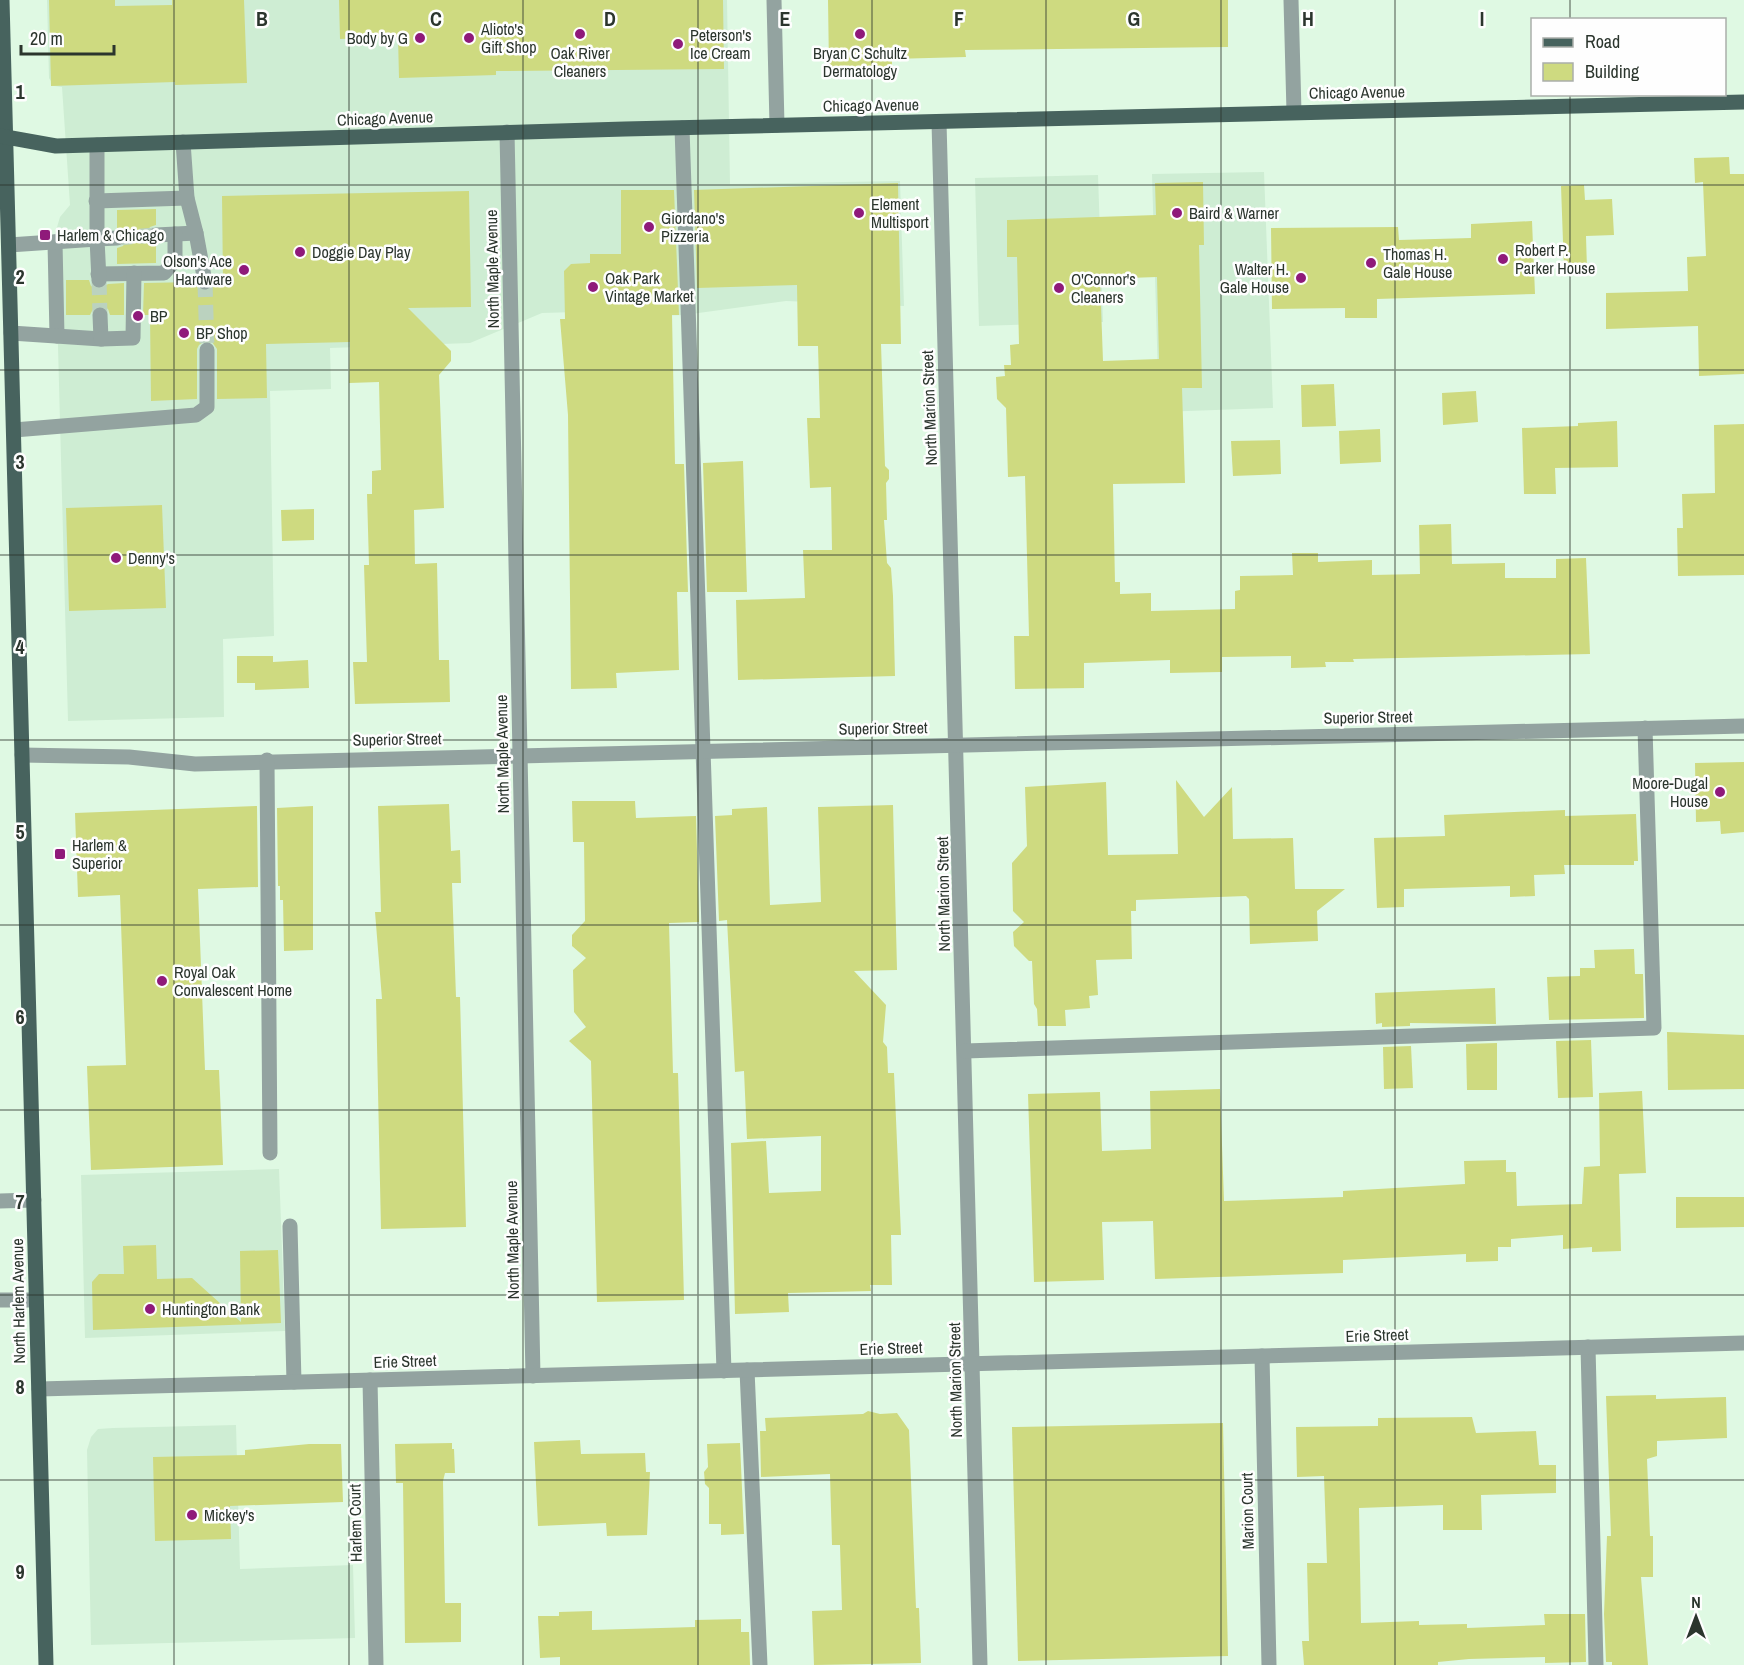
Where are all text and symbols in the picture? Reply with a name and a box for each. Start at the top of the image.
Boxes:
text: B [256,5,268,32]
text: C [430,5,442,32]
text: D [604,5,616,32]
text: E [780,5,791,32]
text: F [954,5,964,32]
text: G [1128,5,1140,32]
text: H [1302,5,1314,32]
text: I [1480,5,1484,32]
scale bar [21,18,114,56]
place label: Alioto's Gift Shop [480,18,536,58]
legend [1531,18,1726,96]
place label: Peterson's Ice Cream [690,24,752,64]
text: 20 m [30,26,63,51]
place label: Body by G [347,27,408,49]
marker: Oak River Cleaners [573,27,587,41]
marker: Bryan C Schultz Dermatology [853,27,867,41]
text: Road [1585,29,1620,54]
marker: Body by G [413,31,427,45]
marker: Alioto's Gift Shop [462,31,476,45]
marker: Peterson's Ice Cream [671,37,685,51]
place label: Oak River Cleaners [550,42,610,82]
place label: Bryan C Schultz Dermatology [813,42,907,82]
text: Building [1585,59,1640,84]
text: 1 [15,78,25,105]
street label: Chicago Avenue [1309,80,1405,104]
street label: Chicago Avenue [823,93,919,117]
street label: Chicago Avenue [337,105,433,131]
place label: Element Multisport [871,193,929,233]
place label: Baird & Warner [1189,202,1280,224]
marker: Element Multisport [852,206,866,220]
marker: Baird & Warner [1170,206,1184,220]
place label: Giordano's Pizzeria [661,207,725,247]
street label: North Maple Avenue [480,209,504,329]
marker: Giordano's Pizzeria [642,220,656,234]
place label: Harlem & Chicago [57,224,164,246]
marker: Harlem & Chicago [38,228,52,242]
place label: Robert P. Parker House [1515,239,1595,279]
place label: Doggie Day Play [312,241,411,263]
place label: Thomas H. Gale House [1383,243,1452,283]
marker: Doggie Day Play [293,245,307,259]
place label: Olson's Ace Hardware [163,250,232,290]
marker: Robert P. Parker House [1496,252,1510,266]
marker: Thomas H. Gale House [1364,256,1378,270]
place label: Walter H. Gale House [1220,258,1289,298]
text: 2 [15,263,25,290]
marker: Olson's Ace Hardware [237,263,251,277]
place label: Oak Park Vintage Market [605,267,694,307]
place label: O'Connor's Cleaners [1071,268,1136,308]
marker: Walter H. Gale House [1294,271,1308,285]
marker: Oak Park Vintage Market [586,280,600,294]
marker: O'Connor's Cleaners [1052,281,1066,295]
place label: BP [150,305,168,327]
marker: BP [131,309,145,323]
place label: BP Shop [196,322,248,344]
marker: BP Shop [177,326,191,340]
street label: North Marion Street [916,350,942,466]
text: 3 [15,448,25,475]
place label: Denny's [128,547,175,569]
marker: Denny's [109,551,123,565]
text: 4 [15,633,25,660]
street label: North Maple Avenue [490,694,514,814]
street label: Superior Street [1323,705,1413,729]
street label: Superior Street [838,716,928,740]
street label: Superior Street [352,727,442,751]
place label: Moore-Dugal House [1632,772,1708,812]
marker: Moore-Dugal House [1713,785,1727,799]
text: 5 [15,818,25,845]
place label: Harlem & Superior [72,834,127,874]
street label: North Marion Street [931,836,955,952]
marker: Harlem & Superior [53,847,67,861]
place label: Royal Oak Convalescent Home [174,961,292,1001]
marker: Royal Oak Convalescent Home [155,974,169,988]
text: 6 [15,1003,25,1030]
street label: North Maple Avenue [500,1180,524,1300]
text: 7 [15,1188,25,1215]
street label: North Harlem Avenue [6,1238,30,1364]
place label: Huntington Bank [162,1298,260,1320]
marker: Huntington Bank [143,1302,157,1316]
street label: North Marion Street [943,1322,967,1438]
street label: Erie Street [1345,1323,1409,1347]
street label: Erie Street [859,1336,923,1360]
street label: Erie Street [373,1349,437,1373]
text: 8 [15,1373,25,1400]
street label: Marion Court [1235,1472,1259,1549]
street label: Harlem Court [343,1483,367,1562]
place label: Mickey's [204,1504,255,1526]
marker: Mickey's [185,1508,199,1522]
text: 9 [15,1558,25,1585]
north arrow [1666,1587,1726,1647]
text: N [1691,1591,1701,1613]

